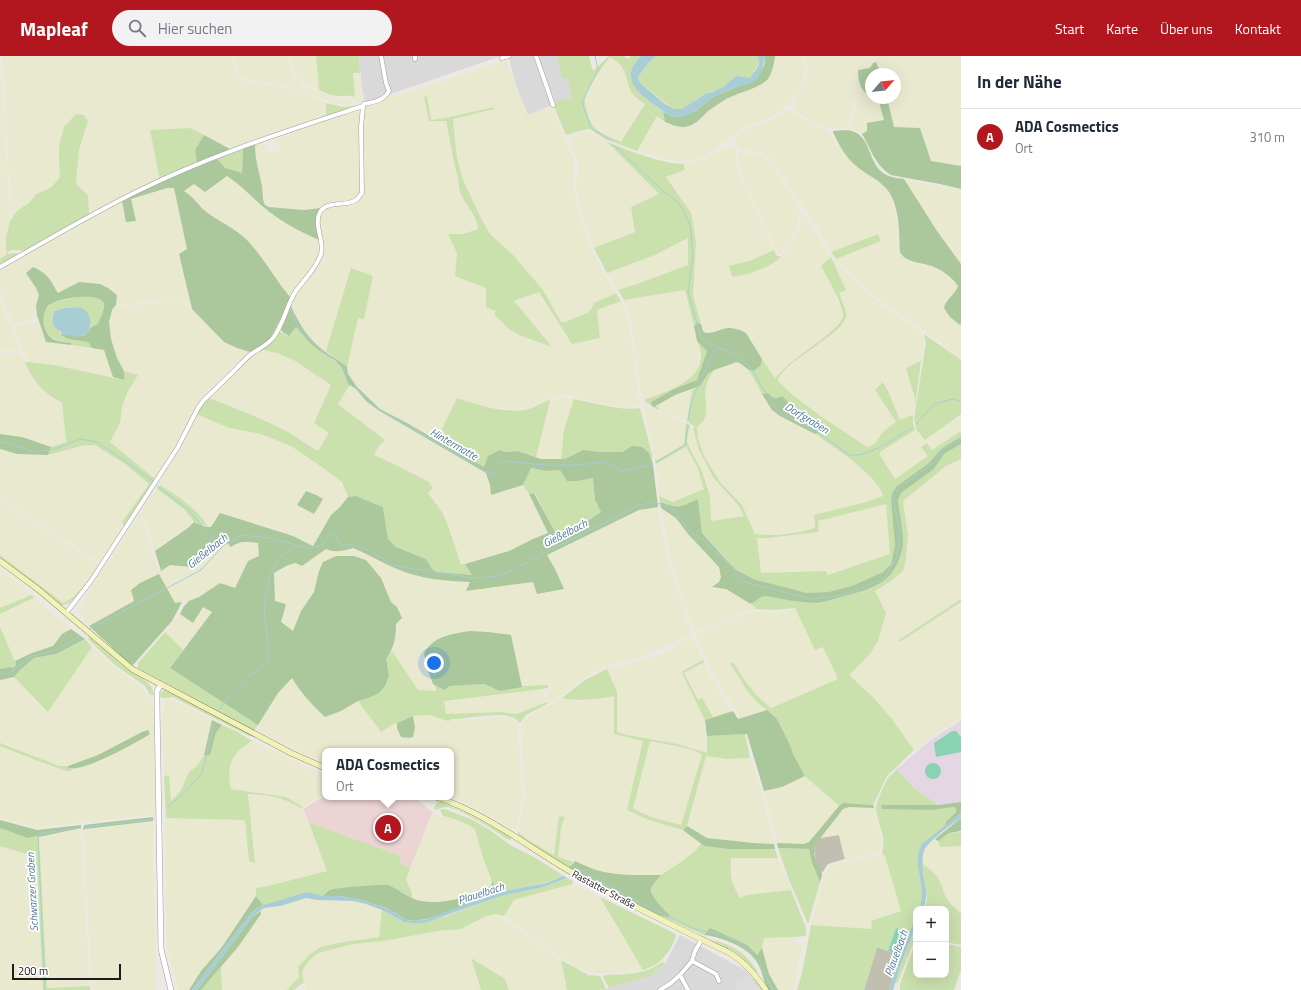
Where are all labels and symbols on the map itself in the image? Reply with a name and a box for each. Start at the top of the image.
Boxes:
north arrow [865,68,901,104]
water label: Dorfgraben [782,399,833,438]
water label: Hintermatte [427,424,482,465]
water label: Gießelbach [540,515,590,551]
water label: Gießelbach [183,529,231,572]
your location [424,653,444,673]
pin: A [375,813,401,843]
water label: Schwarzer Graben [22,852,42,932]
street label: Rastatter Straße [569,866,638,913]
water label: Plauelbach [456,878,507,908]
water label: Plauelbach [880,927,912,978]
scale bar [12,962,121,981]

